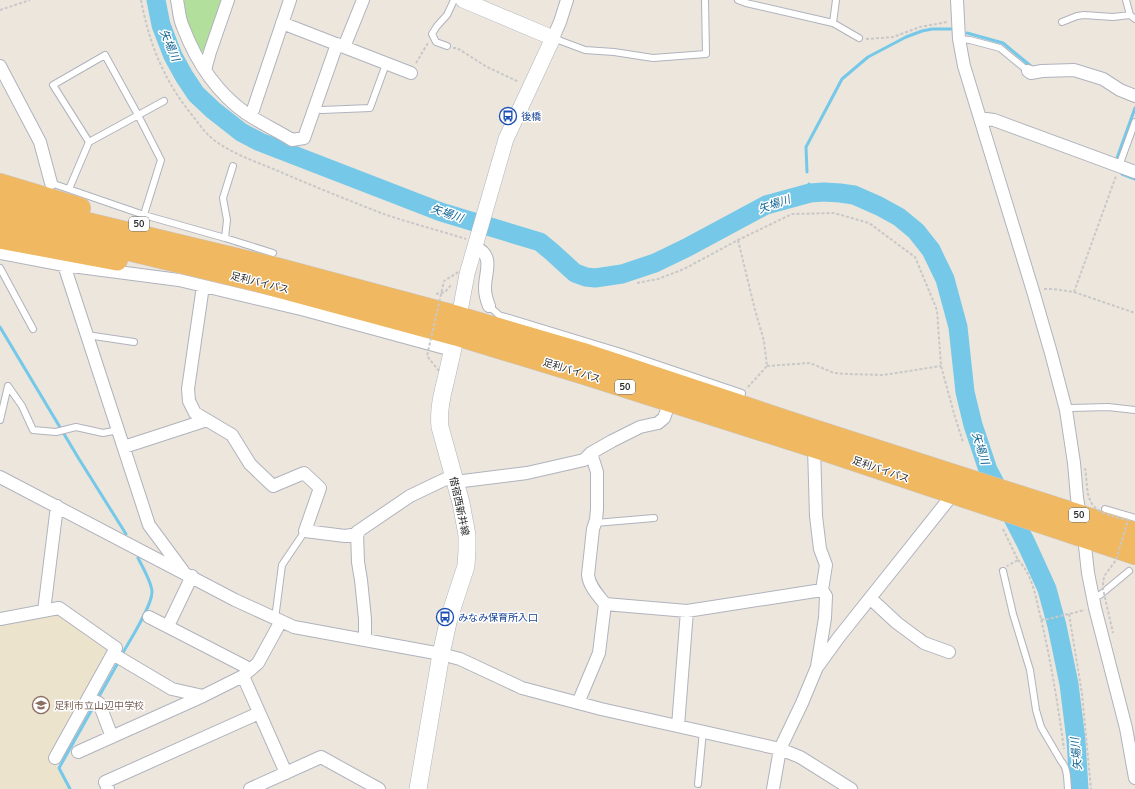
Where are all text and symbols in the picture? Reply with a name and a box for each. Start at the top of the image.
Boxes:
water label: 矢場川 [157,27,183,64]
bus stop icon: 後橋 [498,106,518,126]
place label: 後橋 [521,110,541,123]
water label: 矢場川 [756,192,793,216]
water label: 矢場川 [429,201,466,225]
road number: 50 [129,217,149,231]
street label: 足利バイパス [229,269,290,296]
street label: 足利バイパス [541,356,602,385]
road number: 50 [615,380,635,394]
water label: 矢場川 [969,430,993,467]
street label: 足利バイパス [850,454,911,485]
street label: 借宿西新井線 [447,474,472,537]
road number: 50 [1069,508,1089,522]
bus stop icon: みなみ保育所入口 [435,607,455,627]
place label: みなみ保育所入口 [458,611,538,624]
school or university icon: 足利市立山辺中学校 [31,695,51,715]
place label: 足利市立山辺中学校 [54,699,144,712]
water label: 矢場川 [1068,736,1084,771]

